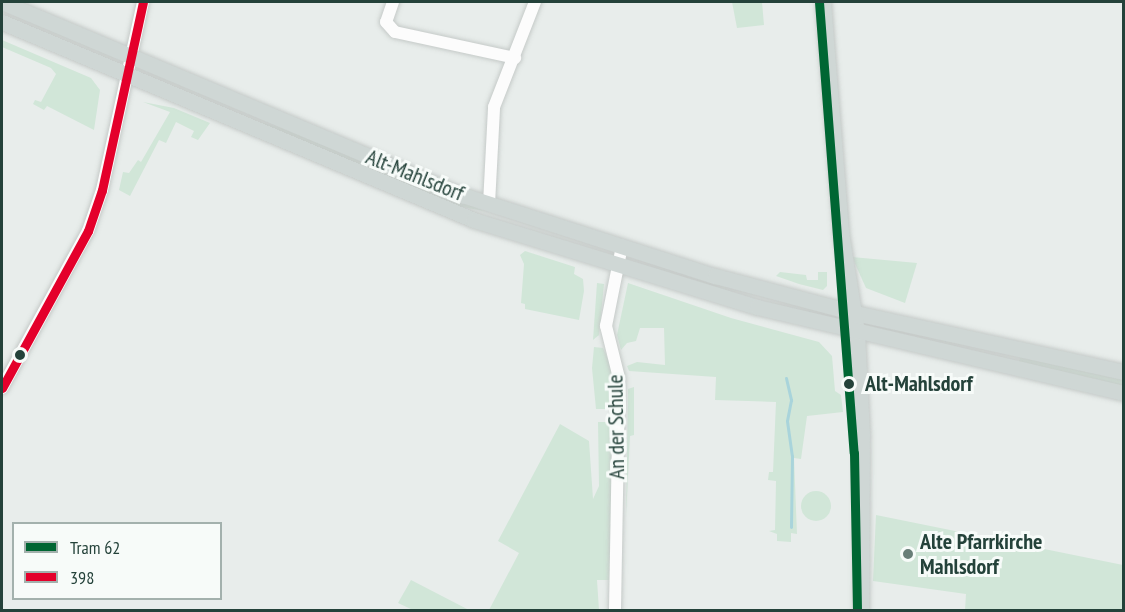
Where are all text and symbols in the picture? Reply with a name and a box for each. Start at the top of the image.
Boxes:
street label: Alt-Mahlsdorf [362,143,468,207]
unlabelled marker [14,349,26,361]
place label: Alt-Mahlsdorf [865,371,973,397]
marker: Alt-Mahlsdorf [838,373,860,395]
street label: An der Schule [602,374,630,480]
legend [12,522,222,600]
place label: Alte Pfarrkirche Mahlsdorf [920,528,1042,580]
text: Tram 62 [70,536,120,559]
marker: Alte Pfarrkirche Mahlsdorf [901,547,915,561]
text: 398 [70,566,94,589]

